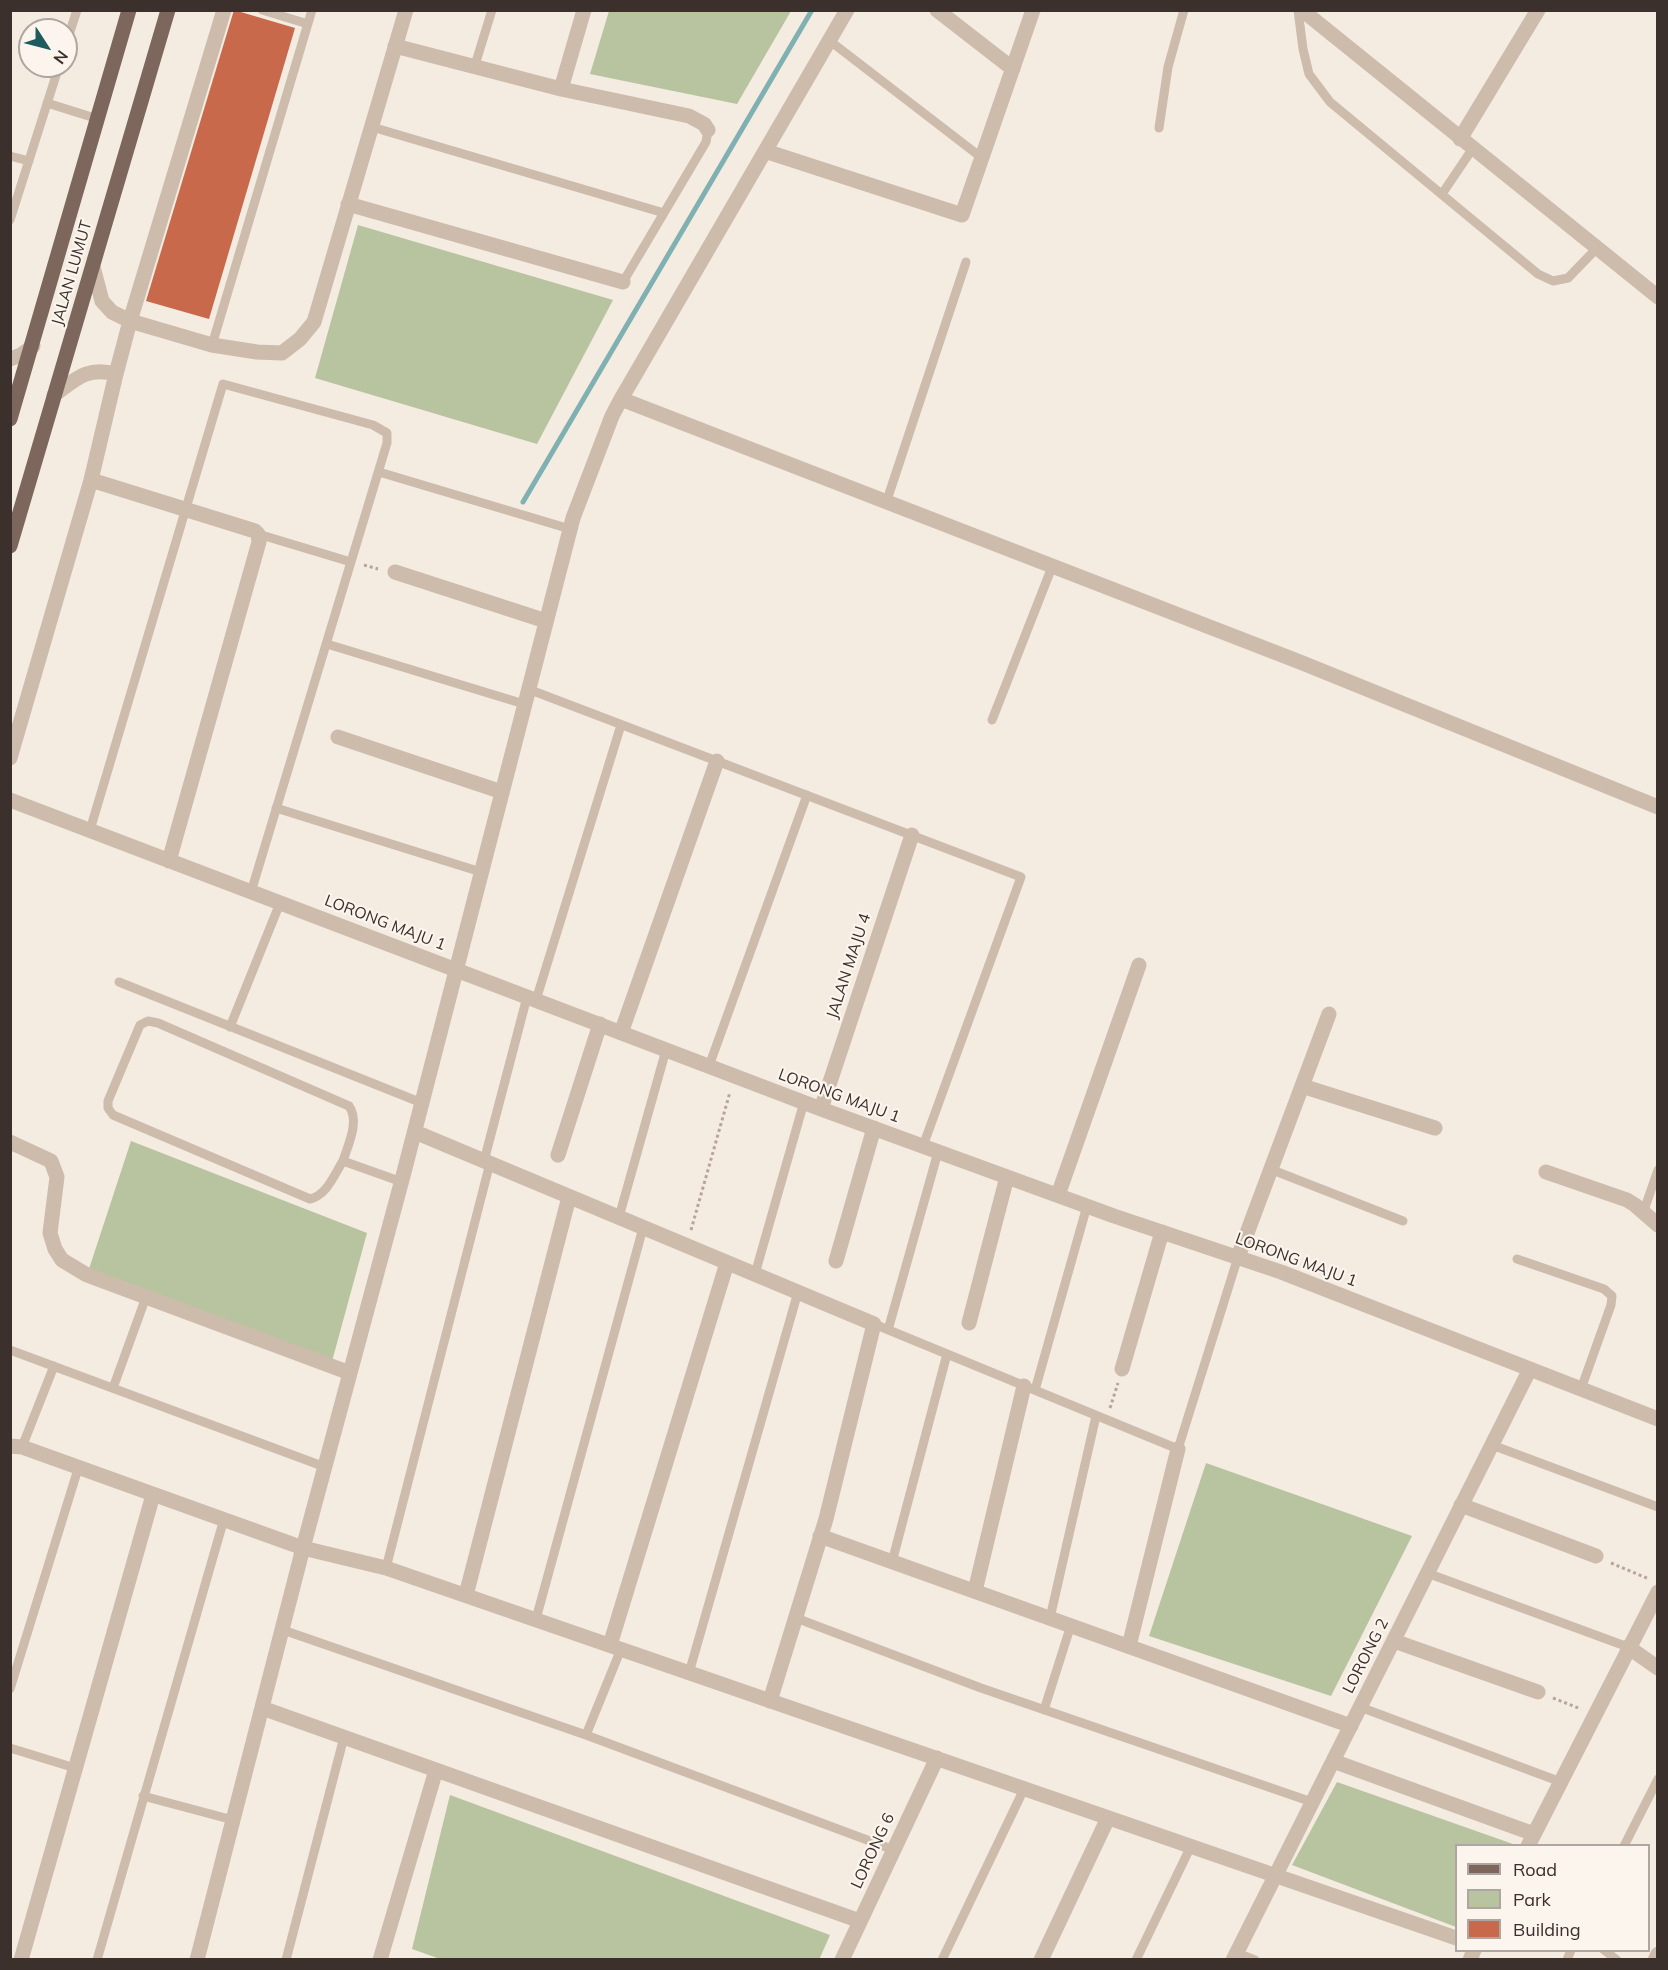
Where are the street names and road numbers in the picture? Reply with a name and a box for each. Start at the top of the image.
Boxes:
street label: JALAN LUMUT [48,218,96,328]
street label: LORONG MAJU 1 [322,891,448,955]
street label: JALAN MAJU 4 [823,911,875,1021]
street label: LORONG MAJU 1 [775,1065,903,1127]
street label: LORONG MAJU 1 [1232,1229,1360,1291]
street label: LORONG 2 [1339,1615,1393,1697]
street label: LORONG 6 [847,1810,899,1892]

